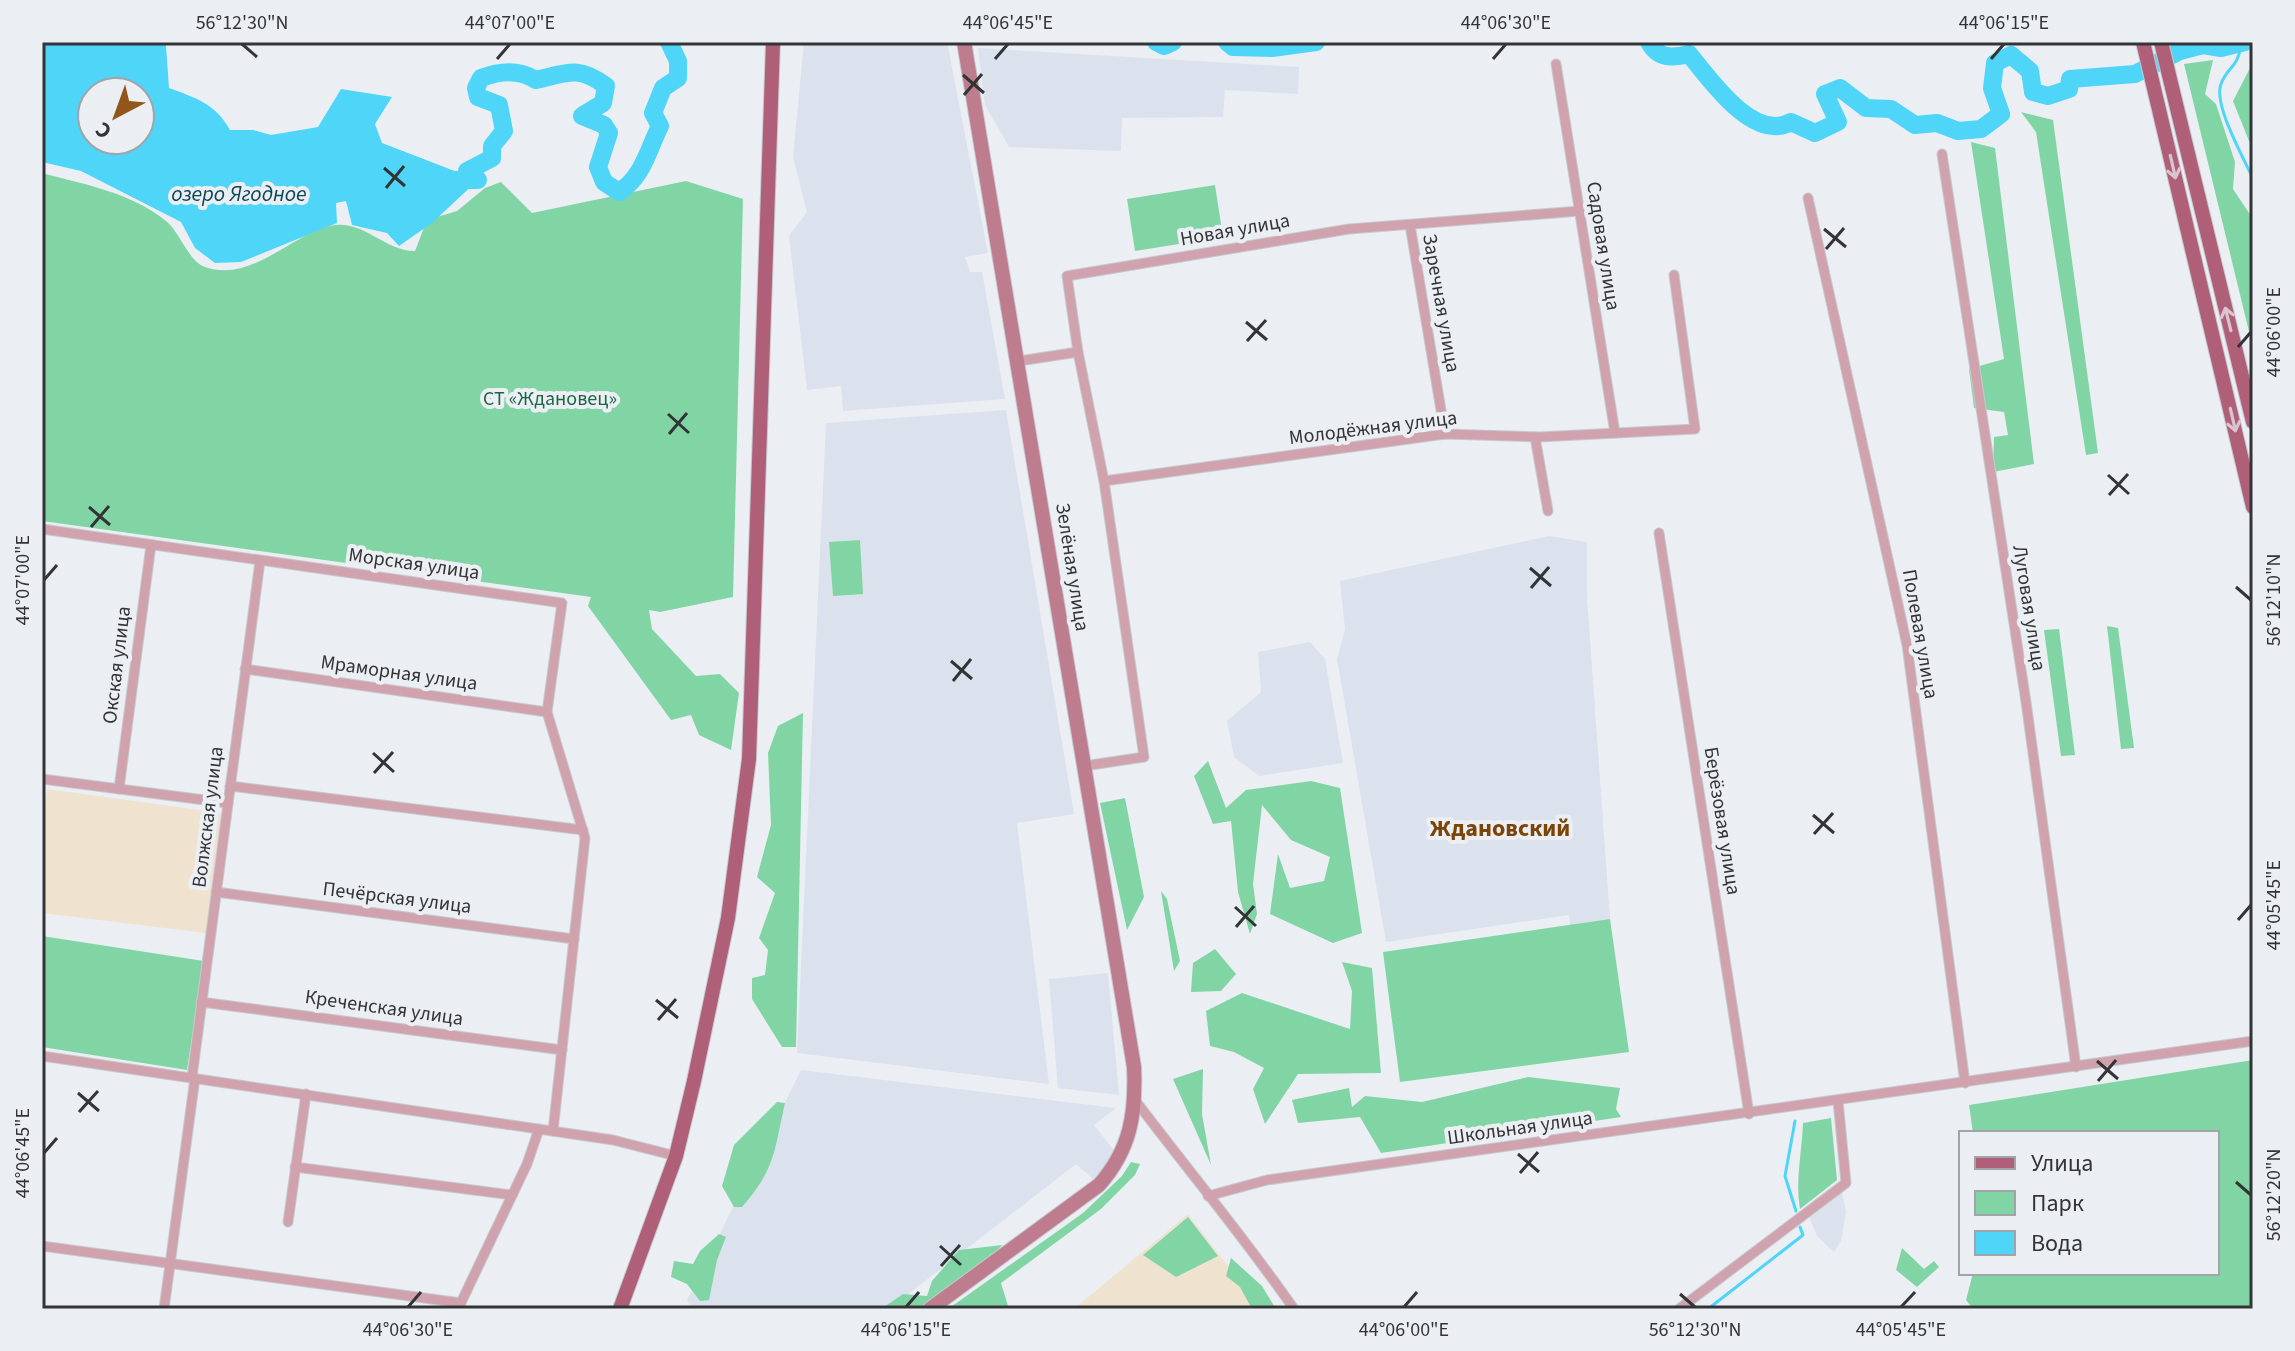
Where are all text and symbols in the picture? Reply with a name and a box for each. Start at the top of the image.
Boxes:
text: 56°12'30"N [196,9,288,37]
text: 44°07'00"E [465,9,555,37]
text: 44°06'45"E [963,9,1053,37]
text: 44°06'30"E [1461,9,1551,37]
text: 44°06'15"E [1959,9,2049,37]
north arrow [76,76,156,156]
text: С [88,114,119,147]
one-way arrow [2167,153,2182,179]
water label: озеро Ягодное [171,178,307,210]
street label: Садовая улица [1579,180,1627,312]
street label: Новая улица [1178,207,1292,253]
street label: Заречная улица [1415,231,1467,375]
text: 44°06'00"E [2260,287,2288,377]
one-way arrow [2220,307,2235,333]
park label: СТ «Ждановец» [483,385,617,413]
street label: Молодёжная улица [1287,404,1459,452]
one-way arrow [2226,406,2241,432]
street label: Зелёная улица [1048,501,1096,633]
text: 44°07'00"E [9,535,37,625]
street label: Морская улица [347,541,481,587]
street label: Луговая улица [2005,543,2053,673]
text: 56°12'10"N [2260,554,2288,646]
street label: Полевая улица [1895,567,1945,701]
street label: Окская улица [96,605,138,725]
street label: Мраморная улица [319,648,479,698]
street label: Волжская улица [185,745,231,889]
street label: Берёзовая улица [1696,745,1748,897]
district label: Ждановский [1430,811,1570,846]
text: 44°05'45"E [2260,860,2288,950]
street label: Печёрская улица [321,875,473,921]
street label: Креченская улица [303,983,465,1033]
street label: Школьная улица [1446,1104,1594,1152]
text: 44°06'45"E [9,1108,37,1198]
legend [1959,1131,2219,1275]
text: Улица [2031,1146,2093,1181]
text: 56°12'20"N [2260,1149,2288,1241]
text: Парк [2031,1186,2084,1221]
text: Вода [2031,1226,2083,1261]
text: 44°06'30"E [363,1316,453,1344]
text: 44°06'15"E [861,1316,951,1344]
text: 44°06'00"E [1359,1316,1449,1344]
text: 56°12'30"N [1649,1316,1741,1344]
text: 44°05'45"E [1856,1316,1946,1344]

